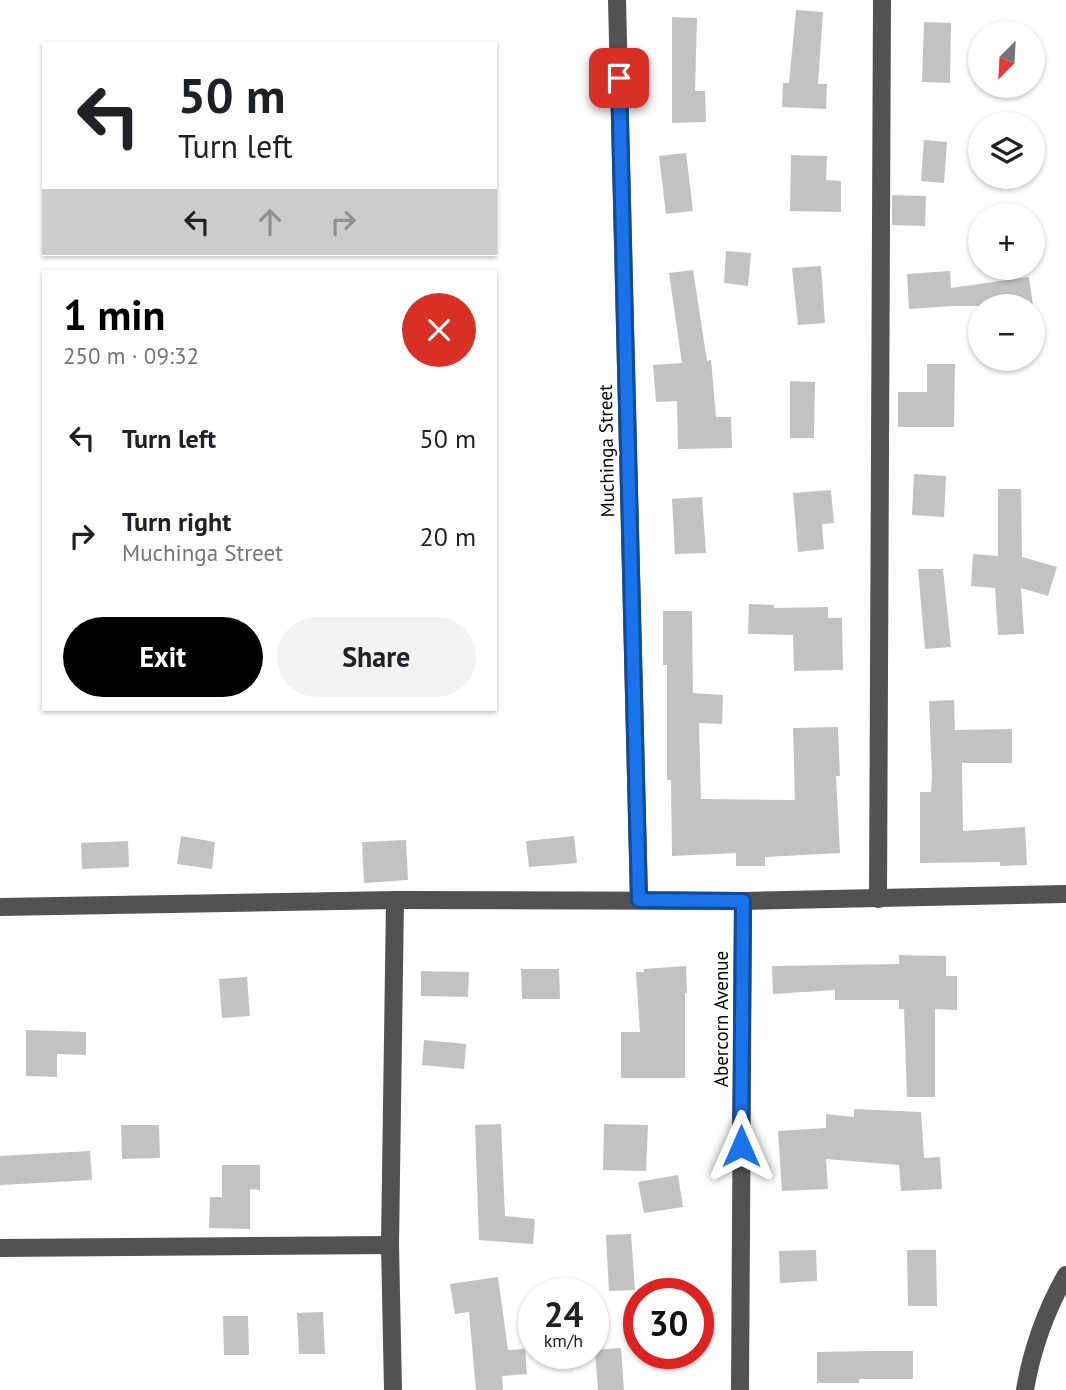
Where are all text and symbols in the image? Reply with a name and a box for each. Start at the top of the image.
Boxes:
north arrow [968,21,1045,98]
map controls [968,21,1045,371]
pin [589,48,649,108]
icon: arrive [600,59,638,97]
text: 50 m [178,63,285,127]
icon: left [63,70,154,161]
button: layers [968,112,1045,189]
text: Turn left [178,125,293,167]
icon: left [178,203,216,241]
icon: ahead [251,203,289,241]
icon: right [324,203,362,241]
button: + [968,203,1045,280]
text: 1 min [63,287,165,342]
button: close [402,293,476,367]
button: − [968,294,1045,371]
text: 250 m · 09:32 [63,341,199,370]
street label: Muchinga Street [593,384,619,518]
icon: left [63,419,101,457]
text: Turn left [122,422,216,455]
text: 50 m [420,422,476,455]
text: Turn right [122,505,231,538]
icon: right [63,517,101,555]
text: 20 m [420,520,476,553]
text: Muchinga Street [122,538,283,567]
button: Exit [63,617,263,697]
button: Share [277,617,476,697]
street label: Abercorn Avenue [709,951,733,1087]
position arrow [704,1109,778,1183]
speed limit sign: 30 [623,1278,714,1369]
text: 24 [544,1291,583,1337]
text: km/h [544,1329,583,1352]

